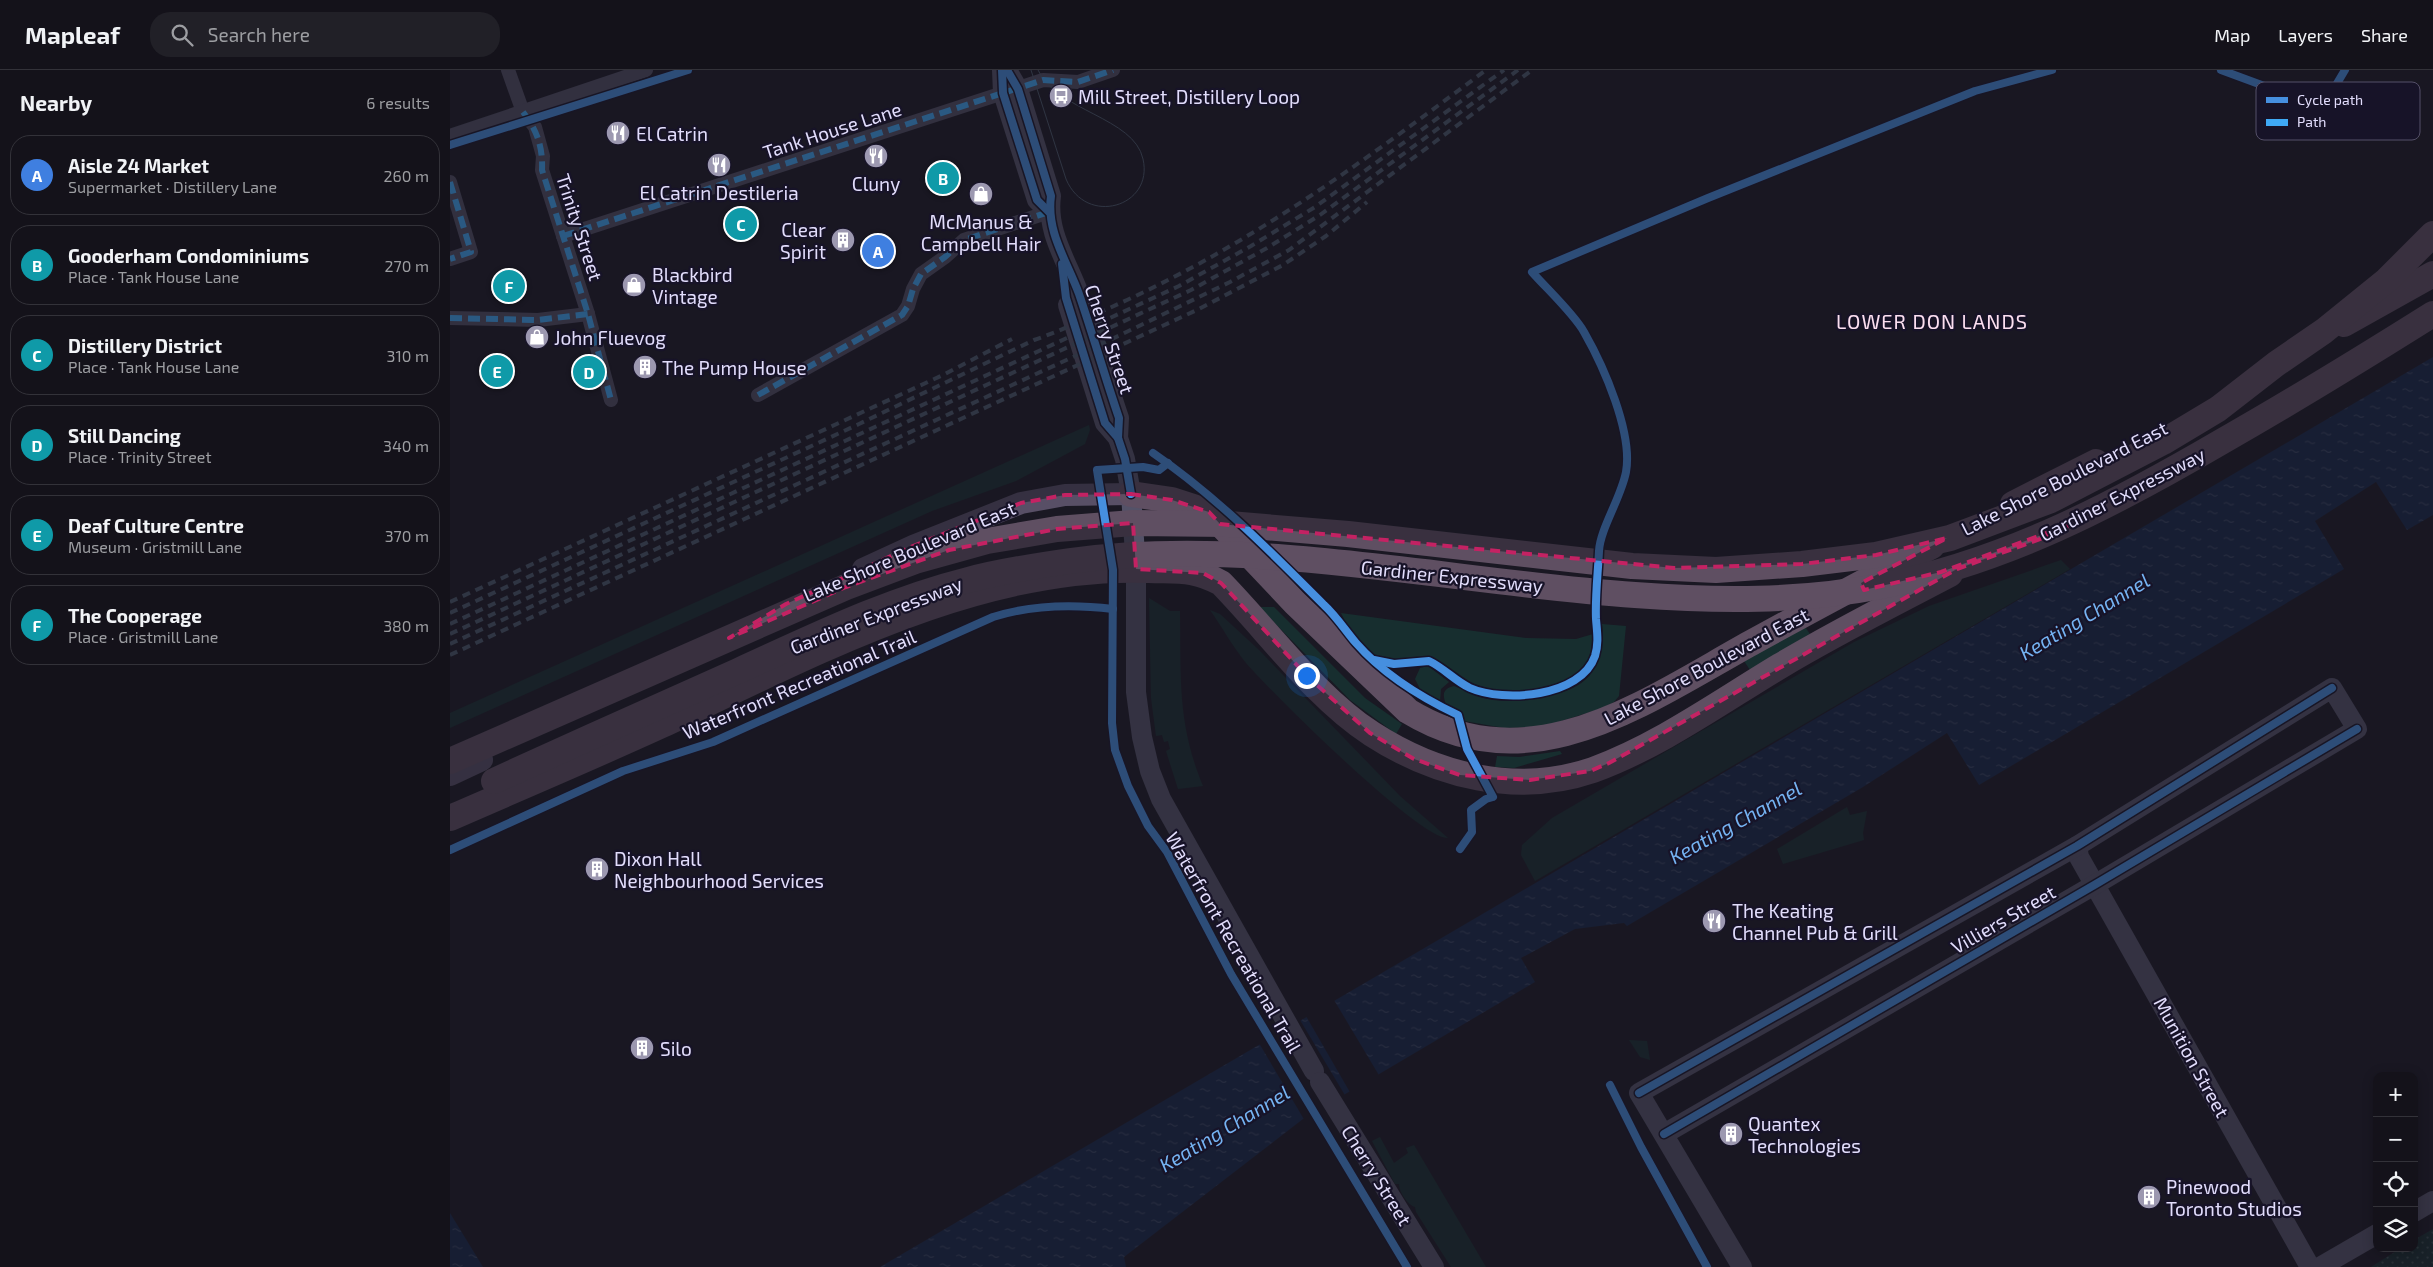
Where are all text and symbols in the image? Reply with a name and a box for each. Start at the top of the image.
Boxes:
search box [150,12,500,57]
text: Mapleaf [25,20,120,49]
icon: search [168,21,196,49]
text: Search here [208,23,310,46]
text: Map [2214,24,2250,46]
text: Layers [2278,24,2333,46]
text: Share [2361,24,2408,46]
legend [2256,82,2420,140]
bus stop icon: Mill Street, Distillery Loop [1048,83,1074,109]
place label: Mill Street, Distillery Loop [1078,85,1300,108]
text: Nearby [20,90,92,115]
text: Cycle path [2297,91,2363,108]
text: 6 results [366,93,430,112]
street label: Tank House Lane [760,97,904,163]
text: Path [2297,113,2326,130]
restaurant icon: El Catrin [605,120,631,146]
place label: El Catrin [636,122,708,145]
restaurant icon: Cluny [863,143,889,169]
restaurant icon: El Catrin Destileria [706,152,732,178]
text: Aisle 24 Market [68,154,209,177]
pin: B [927,159,959,197]
text: A [32,166,42,185]
text: 260 m [384,166,429,185]
street label: Trinity Street [552,171,608,283]
place label: Cluny [852,172,900,195]
text: Supermarket · Distillery Lane [68,177,277,196]
place label: El Catrin Destileria [639,181,799,204]
shop icon: McManus & Campbell Hair [968,181,994,207]
pin: C [725,205,757,243]
place label: McManus & Campbell Hair [921,210,1042,255]
place label: Clear Spirit [780,218,826,263]
building icon: Clear Spirit [830,227,856,253]
pin: A [862,232,894,270]
text: Gooderham Condominiums [68,244,309,267]
text: B [32,256,42,275]
text: 270 m [385,256,429,275]
place label: Blackbird Vintage [652,263,733,308]
text: Place · Tank House Lane [68,267,239,286]
pin: F [493,267,525,305]
shop icon: Blackbird Vintage [621,272,647,298]
street label: Cherry Street [1081,281,1139,397]
district label: LOWER DON LANDS [1836,309,2028,333]
shop icon: John Fluevog [524,324,550,350]
place label: John Fluevog [554,326,666,349]
text: Distillery District [68,334,222,357]
text: C [32,346,42,365]
text: 310 m [387,346,429,365]
pin: E [481,352,513,390]
pin: D [573,353,605,391]
building icon: The Pump House [632,354,658,380]
place label: The Pump House [662,356,807,379]
text: Place · Tank House Lane [68,357,239,376]
street label: Lake Shore Boulevard East [1957,416,2171,540]
text: Still Dancing [68,424,181,447]
text: D [32,436,42,455]
text: 340 m [383,436,429,455]
street label: Gardiner Expressway [2035,442,2209,546]
text: Place · Trinity Street [68,447,212,466]
street label: Lake Shore Boulevard East [799,496,1019,606]
text: Deaf Culture Centre [68,514,244,537]
text: E [32,526,42,545]
text: 370 m [385,526,429,545]
text: Museum · Gristmill Lane [68,537,242,556]
street label: Gardiner Expressway [1360,555,1544,597]
water label: Keating Channel [2015,568,2153,664]
street label: Gardiner Expressway [787,572,965,658]
street label: Lake Shore Boulevard East [1600,602,1812,730]
text: The Cooperage [68,604,202,627]
text: F [33,616,41,635]
text: 380 m [383,616,429,635]
street label: Waterfront Recreational Trail [679,624,919,744]
text: Place · Gristmill Lane [68,627,218,646]
your location [1294,663,1320,689]
water label: Keating Channel [1665,776,1805,868]
street label: Waterfront Recreational Trail [1161,827,1307,1057]
place label: Dixon Hall Neighbourhood Services [614,847,824,892]
building icon: Dixon Hall Neighbourhood Services [584,856,610,882]
street label: Villiers Street [1947,880,2059,958]
place label: The Keating Channel Pub & Grill [1732,899,1898,944]
restaurant icon: The Keating Channel Pub & Grill [1701,908,1727,934]
street label: Munition Street [2149,993,2235,1121]
building icon: Silo [629,1035,655,1061]
place label: Silo [660,1037,692,1060]
map controls [2373,1072,2418,1252]
button: + [2373,1072,2418,1117]
water label: Keating Channel [1155,1080,1293,1176]
place label: Quantex Technologies [1748,1112,1861,1157]
button: − [2373,1117,2418,1162]
street label: Cherry Street [1337,1121,1417,1229]
building icon: Quantex Technologies [1718,1121,1744,1147]
button: locate [2373,1162,2418,1207]
place label: Pinewood Toronto Studios [2166,1175,2302,1220]
building icon: Pinewood Toronto Studios [2136,1184,2162,1210]
button: layers [2373,1207,2418,1252]

